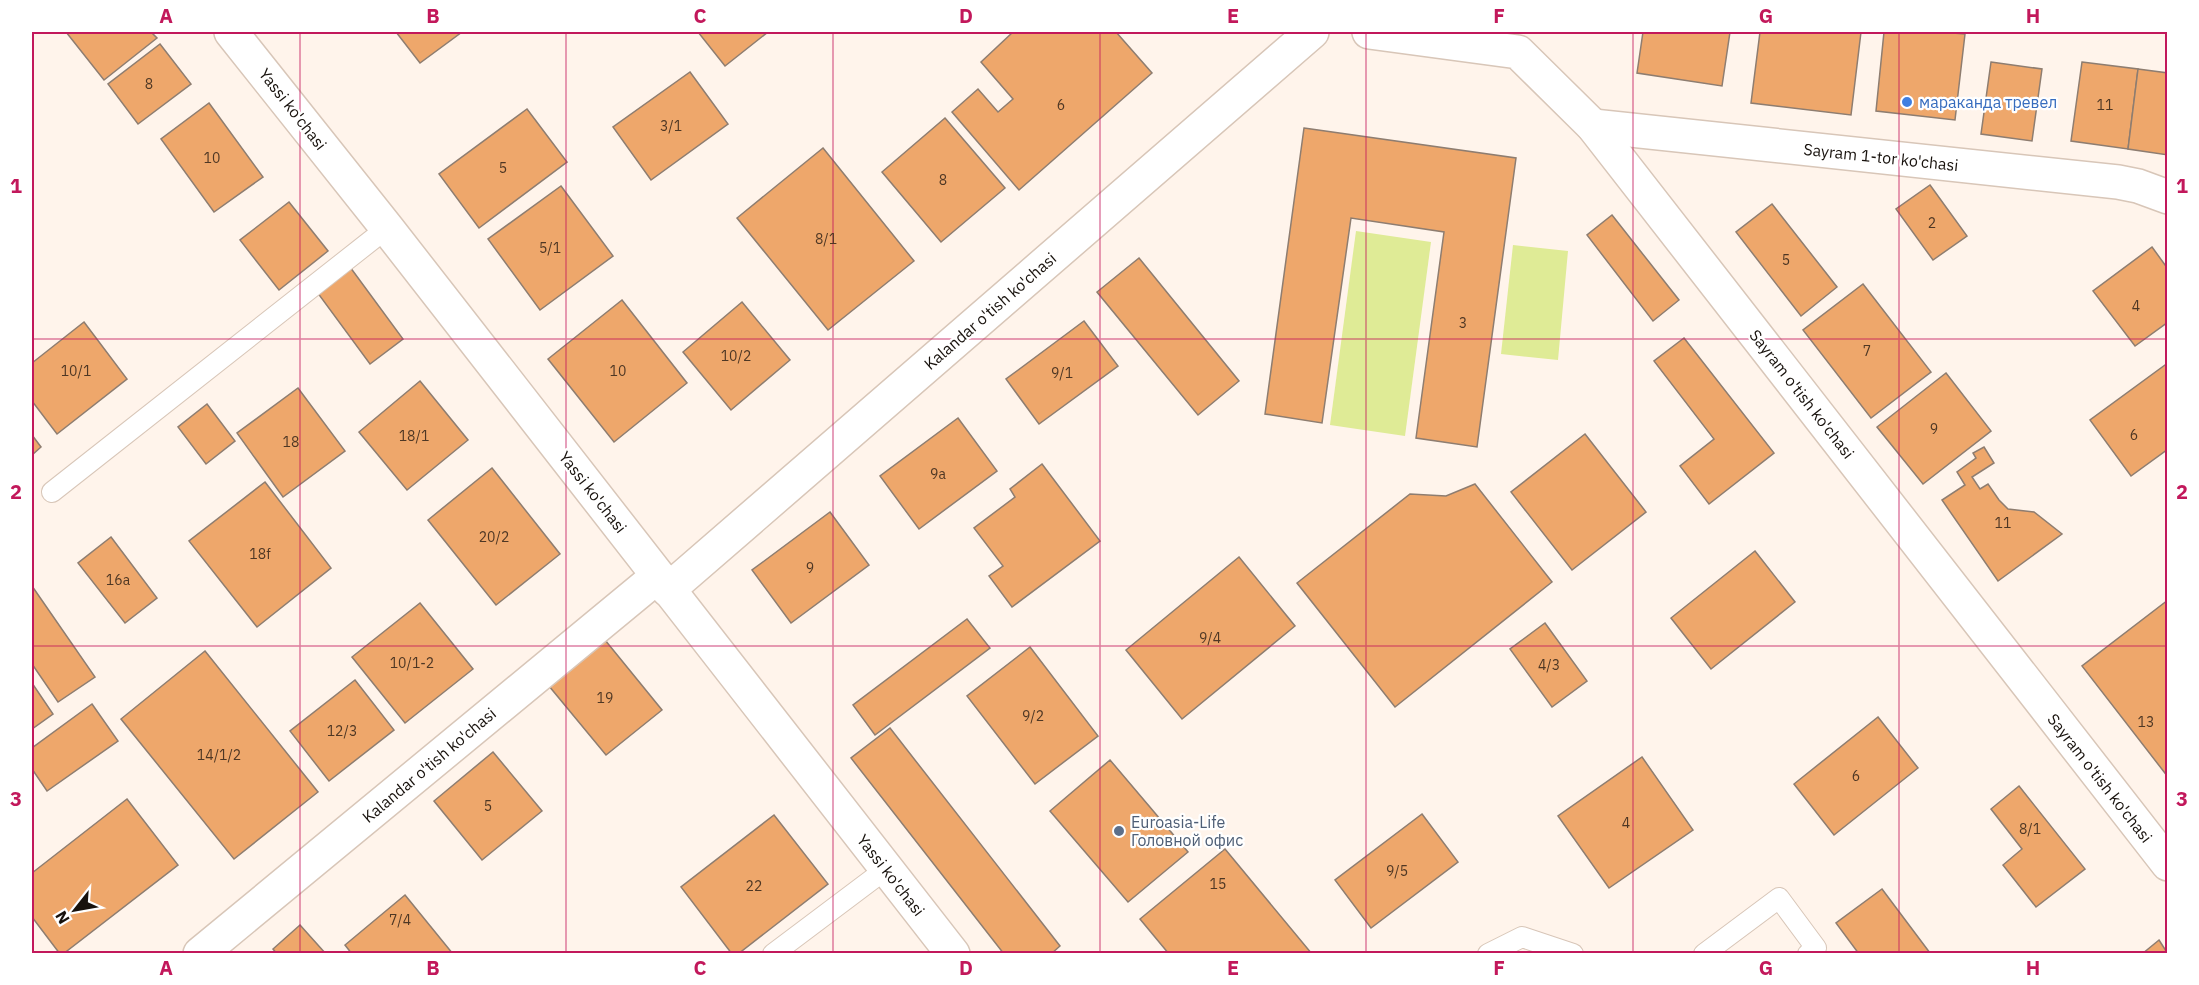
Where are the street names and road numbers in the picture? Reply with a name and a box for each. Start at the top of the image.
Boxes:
street label: Yassi ko'chasi [255,64,331,154]
street label: Sayram 1-tor ko'chasi [1802,139,1960,175]
street label: Kalandar o'tish ko'chasi [920,248,1060,374]
street label: Sayram o'tish ko'chasi [1745,325,1859,463]
street label: Yassi ko'chasi [555,447,631,537]
street label: Kalandar o'tish ko'chasi [358,703,500,827]
street label: Sayram o'tish ko'chasi [2043,709,2157,847]
street label: Yassi ko'chasi [853,830,929,920]

